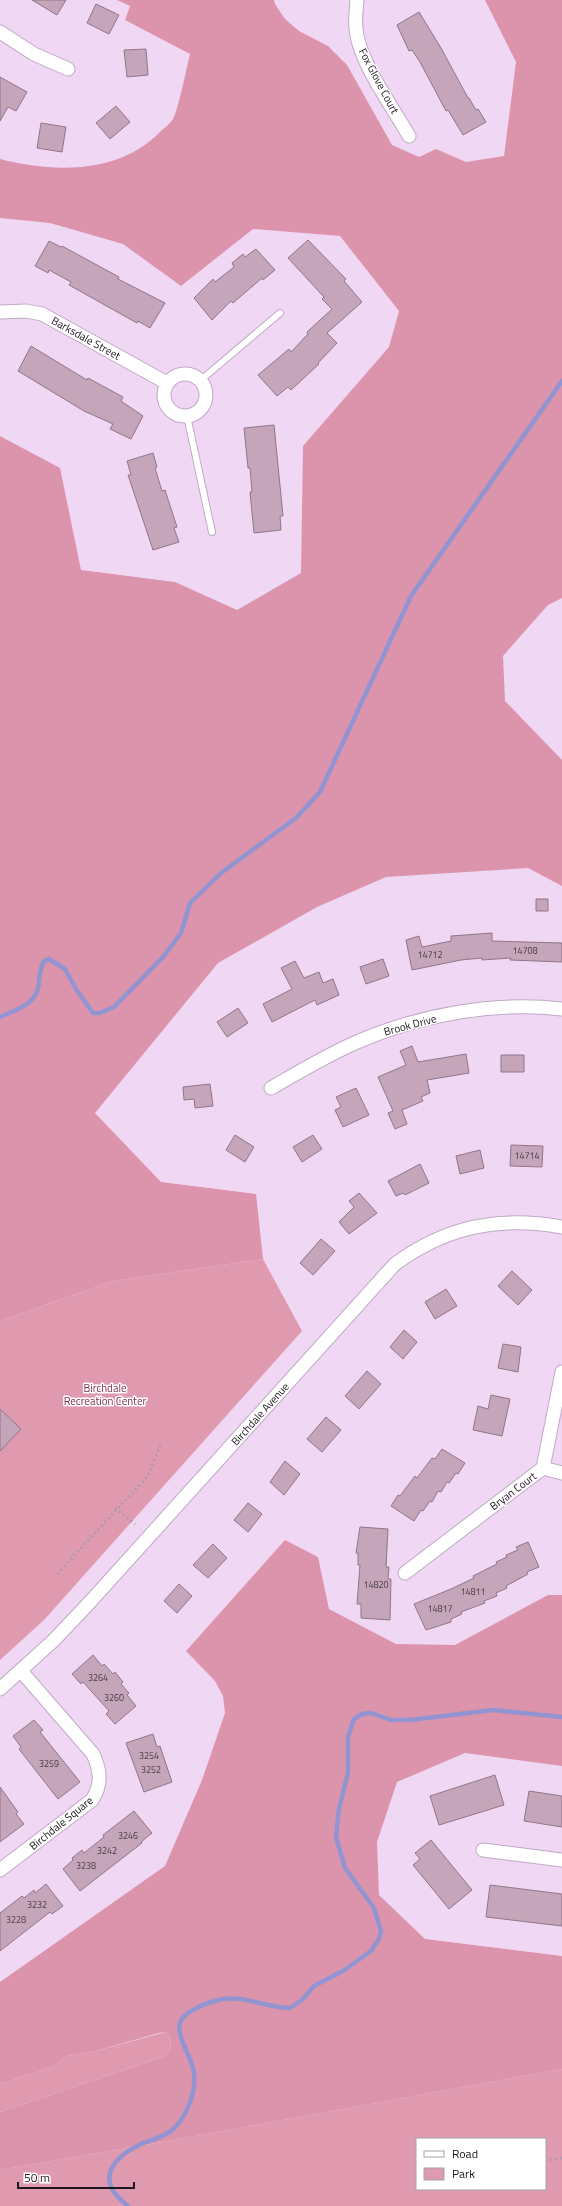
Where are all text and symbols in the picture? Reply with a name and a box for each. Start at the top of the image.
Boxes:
street label: Fox Glove Court [355,45,403,117]
street label: Barksdale Street [49,312,124,364]
house number: 14708 [512,944,538,957]
house number: 14712 [417,948,443,961]
street label: Brook Drive [382,1010,438,1040]
house number: 14714 [514,1149,540,1162]
street label: Birchdale Avenue [227,1379,293,1449]
park label: Birchdale Recreation Center [64,1380,147,1409]
street label: Bryan Court [486,1468,540,1514]
house number: 14820 [363,1578,389,1591]
house number: 14811 [460,1585,486,1598]
house number: 14817 [427,1602,453,1615]
house number: 3264 [88,1671,108,1684]
house number: 3260 [104,1691,124,1704]
house number: 3254 [139,1749,159,1762]
house number: 3259 [39,1757,59,1770]
house number: 3252 [141,1763,161,1776]
street label: Birchdale Square [26,1792,97,1854]
house number: 3246 [118,1829,138,1842]
house number: 3242 [97,1844,117,1857]
house number: 3238 [76,1859,96,1872]
house number: 3232 [27,1898,47,1911]
house number: 3228 [6,1913,26,1926]
legend [416,2138,546,2190]
text: Road [452,2144,478,2163]
scale bar [18,2164,134,2190]
text: Park [452,2164,475,2183]
text: 50 m [24,2168,50,2187]

